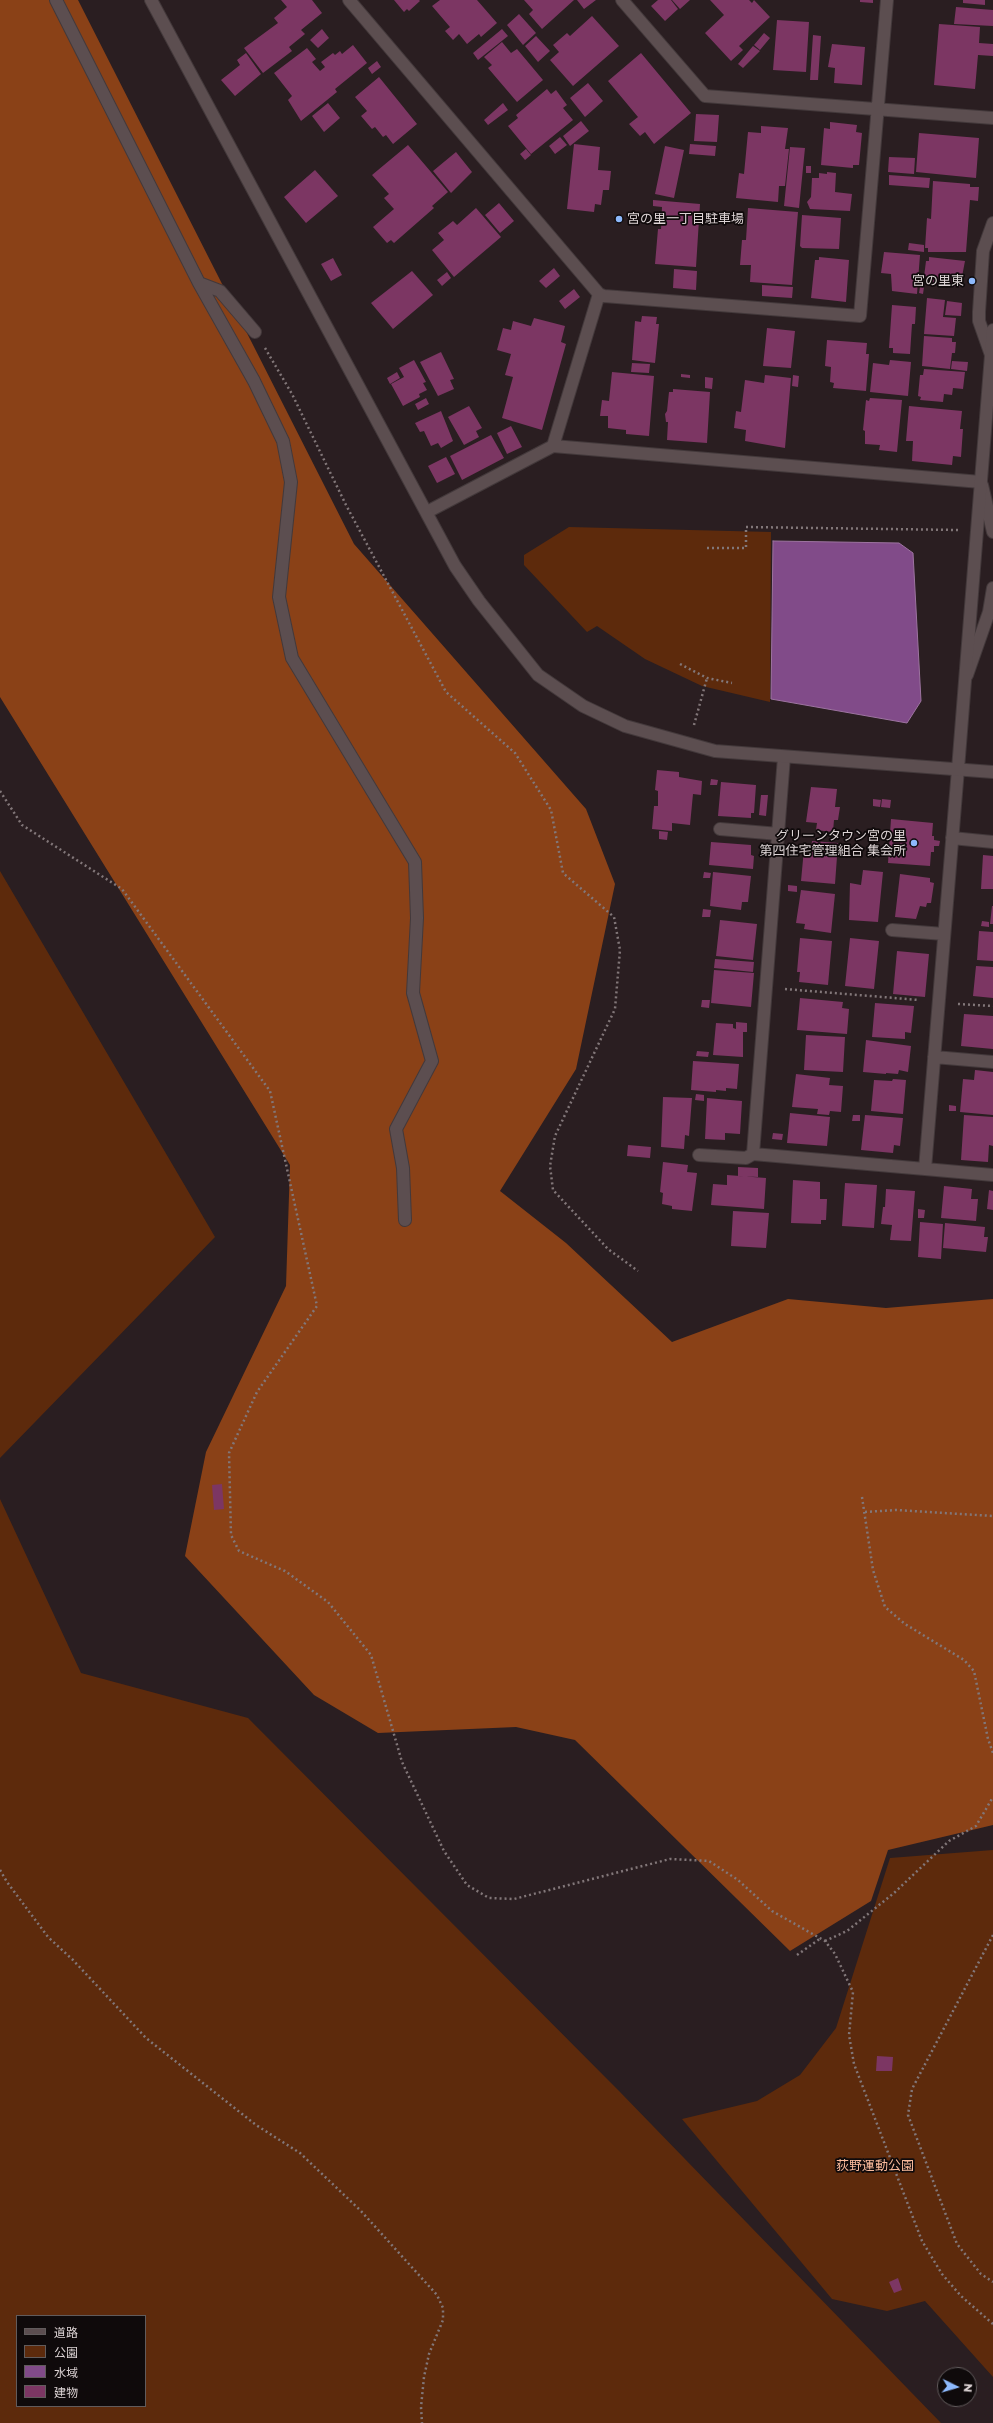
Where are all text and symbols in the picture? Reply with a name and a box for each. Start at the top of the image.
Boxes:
place label: 宮の里一丁目駐車場 [627,211,744,227]
marker: 宮の里一丁目駐車場 [614,214,624,224]
place label: 宮の里東 [912,273,964,289]
marker: 宮の里東 [967,276,977,286]
place label: グリーンタウン宮の里 第四住宅管理組合 集会所 [760,828,906,859]
marker: グリーンタウン宮の里 第四住宅管理組合 集会所 [909,838,919,848]
park label: 荻野運動公園 [836,2158,914,2174]
legend [16,2315,146,2407]
text: 道路 [54,2325,78,2340]
text: 公園 [54,2345,78,2360]
text: 水域 [54,2365,78,2380]
north arrow [937,2367,977,2407]
text: N [961,2383,975,2393]
text: 建物 [54,2385,78,2400]

